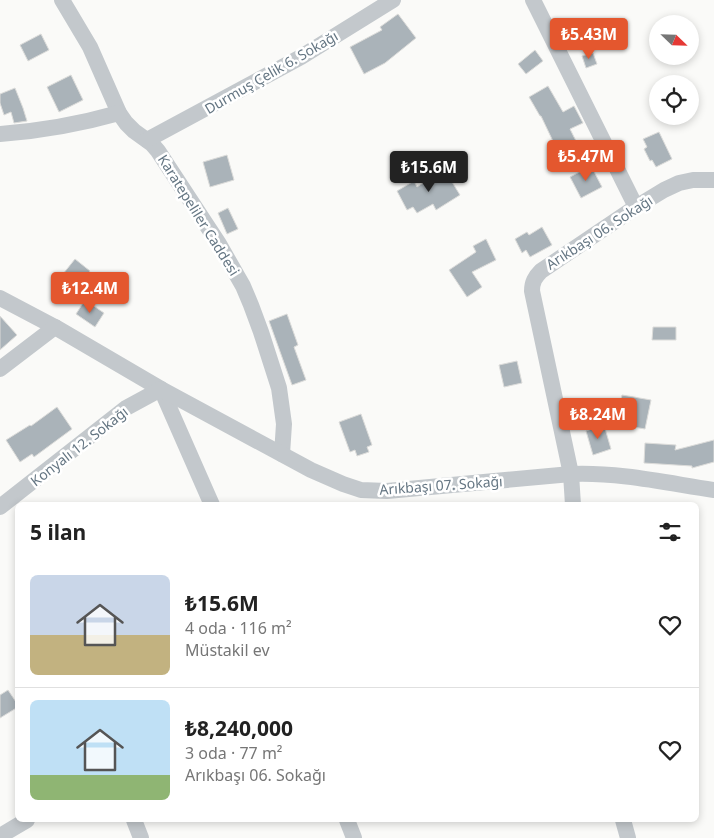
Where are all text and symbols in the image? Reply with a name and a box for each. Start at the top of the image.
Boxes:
north arrow [649,15,699,65]
map controls [649,15,699,125]
pin: ₺5.43M [548,18,630,60]
text: ₺5.43M [561,23,617,45]
street label: Durmuş Çelik 6. Sokağı [201,26,341,118]
button: locate [649,75,699,125]
pin: ₺5.47M [545,140,627,182]
text: ₺5.47M [558,145,614,167]
pin: ₺15.6M [388,150,470,193]
street label: Karatepeliler Caddesi [154,151,244,279]
text: ₺15.6M [401,156,457,178]
street label: Arıkbaşı 06. Sokağı [542,190,656,274]
pin: ₺12.4M [49,272,131,314]
text: ₺12.4M [62,277,118,299]
pin: ₺8.24M [557,398,639,440]
street label: Konyalı 12. Sokağı [26,402,132,490]
text: ₺8.24M [570,403,626,425]
street label: Arıkbaşı 07. Sokağı [379,471,503,499]
text: 5 ilan [30,518,86,546]
icon: filters [656,518,684,546]
text: ₺15.6M [185,589,259,617]
icon: home [70,595,130,655]
icon: heart [656,611,684,639]
text: 4 oda · 116 m² [185,617,292,639]
text: Müstakil ev [185,639,270,661]
text: ₺8,240,000 [185,714,293,742]
icon: home [70,720,130,780]
icon: heart [656,736,684,764]
text: 3 oda · 77 m² [185,742,282,764]
text: Arıkbaşı 06. Sokağı [185,764,326,786]

